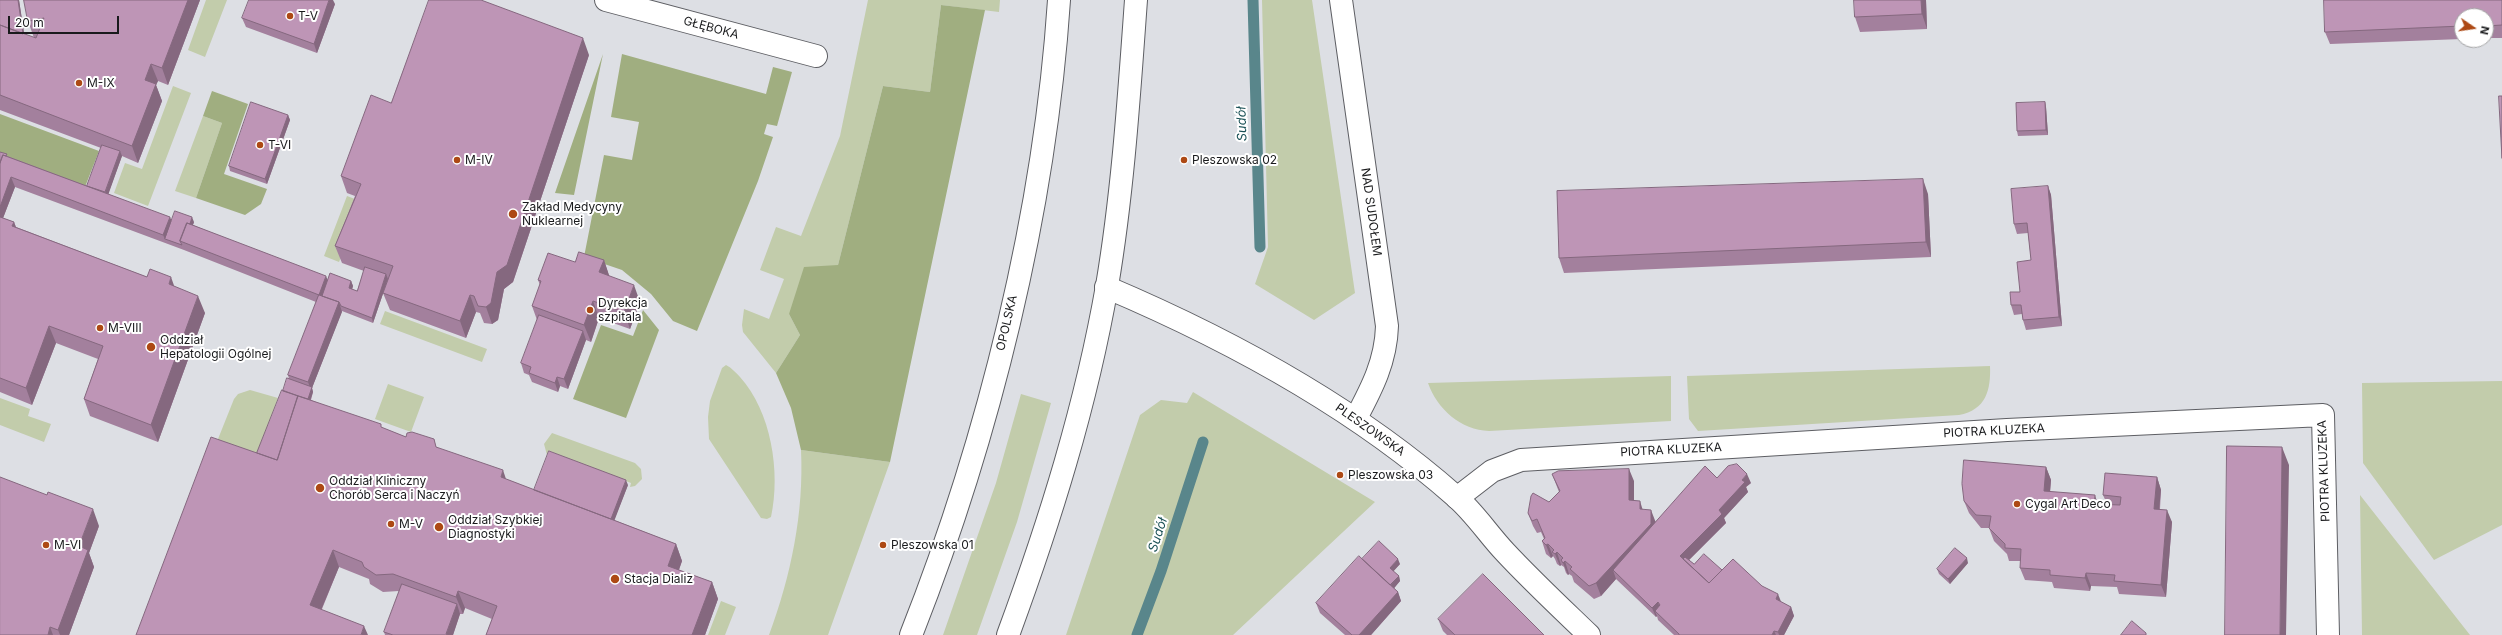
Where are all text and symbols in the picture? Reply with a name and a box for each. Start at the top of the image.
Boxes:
scale bar [10,8,121,34]
north arrow [2454,8,2494,48]
place label: T-V [298,9,318,23]
marker: T-V [285,11,295,21]
street label: GŁĘBOKA [682,14,740,42]
text: 20 m [15,15,44,30]
text: N [2477,25,2492,36]
place label: M-IX [87,76,115,90]
marker: M-IX [74,78,84,88]
water label: Sudół [1234,106,1250,142]
place label: T-VI [268,138,291,152]
marker: T-VI [255,140,265,150]
place label: M-IV [465,153,493,167]
place label: Pleszowska 02 [1192,153,1277,167]
marker: M-IV [452,155,462,165]
marker: Pleszowska 02 [1179,155,1189,165]
street label: NAD SUDOŁEM [1358,167,1384,257]
place label: Zakład Medycyny Nuklearnej [522,200,622,228]
marker: Zakład Medycyny Nuklearnej [507,208,519,220]
street label: OPOLSKA [994,294,1020,352]
place label: Dyrekcja szpitala [598,296,648,324]
marker: Dyrekcja szpitala [585,305,595,315]
place label: M-VIII [108,321,142,335]
marker: M-VIII [95,323,105,333]
place label: Oddział Hepatologii Ogólnej [160,333,271,361]
marker: Oddział Hepatologii Ogólnej [145,341,157,353]
street label: PLESZOWSKA [1332,401,1408,459]
street label: PIOTRA KLUZEKA [2315,420,2333,522]
street label: PIOTRA KLUZEKA [1943,421,2045,441]
street label: PIOTRA KLUZEKA [1620,440,1722,460]
place label: Pleszowska 03 [1348,468,1433,482]
marker: Pleszowska 03 [1335,470,1345,480]
place label: Oddział Kliniczny Chorób Serca i Naczyń [329,474,460,502]
marker: Oddział Kliniczny Chorób Serca i Naczyń [314,482,326,494]
place label: Cygal Art Deco [2025,497,2111,511]
marker: Cygal Art Deco [2012,499,2022,509]
place label: Oddział Szybkiej Diagnostyki [448,513,542,541]
water label: Sudół [1145,516,1171,554]
place label: M-V [399,517,423,531]
marker: M-V [386,519,396,529]
marker: Oddział Szybkiej Diagnostyki [433,521,445,533]
place label: M-VI [54,538,81,552]
place label: Pleszowska 01 [891,538,974,552]
marker: M-VI [41,540,51,550]
marker: Pleszowska 01 [878,540,888,550]
place label: Stacja Dializ [624,572,693,586]
marker: Stacja Dializ [609,573,621,585]

